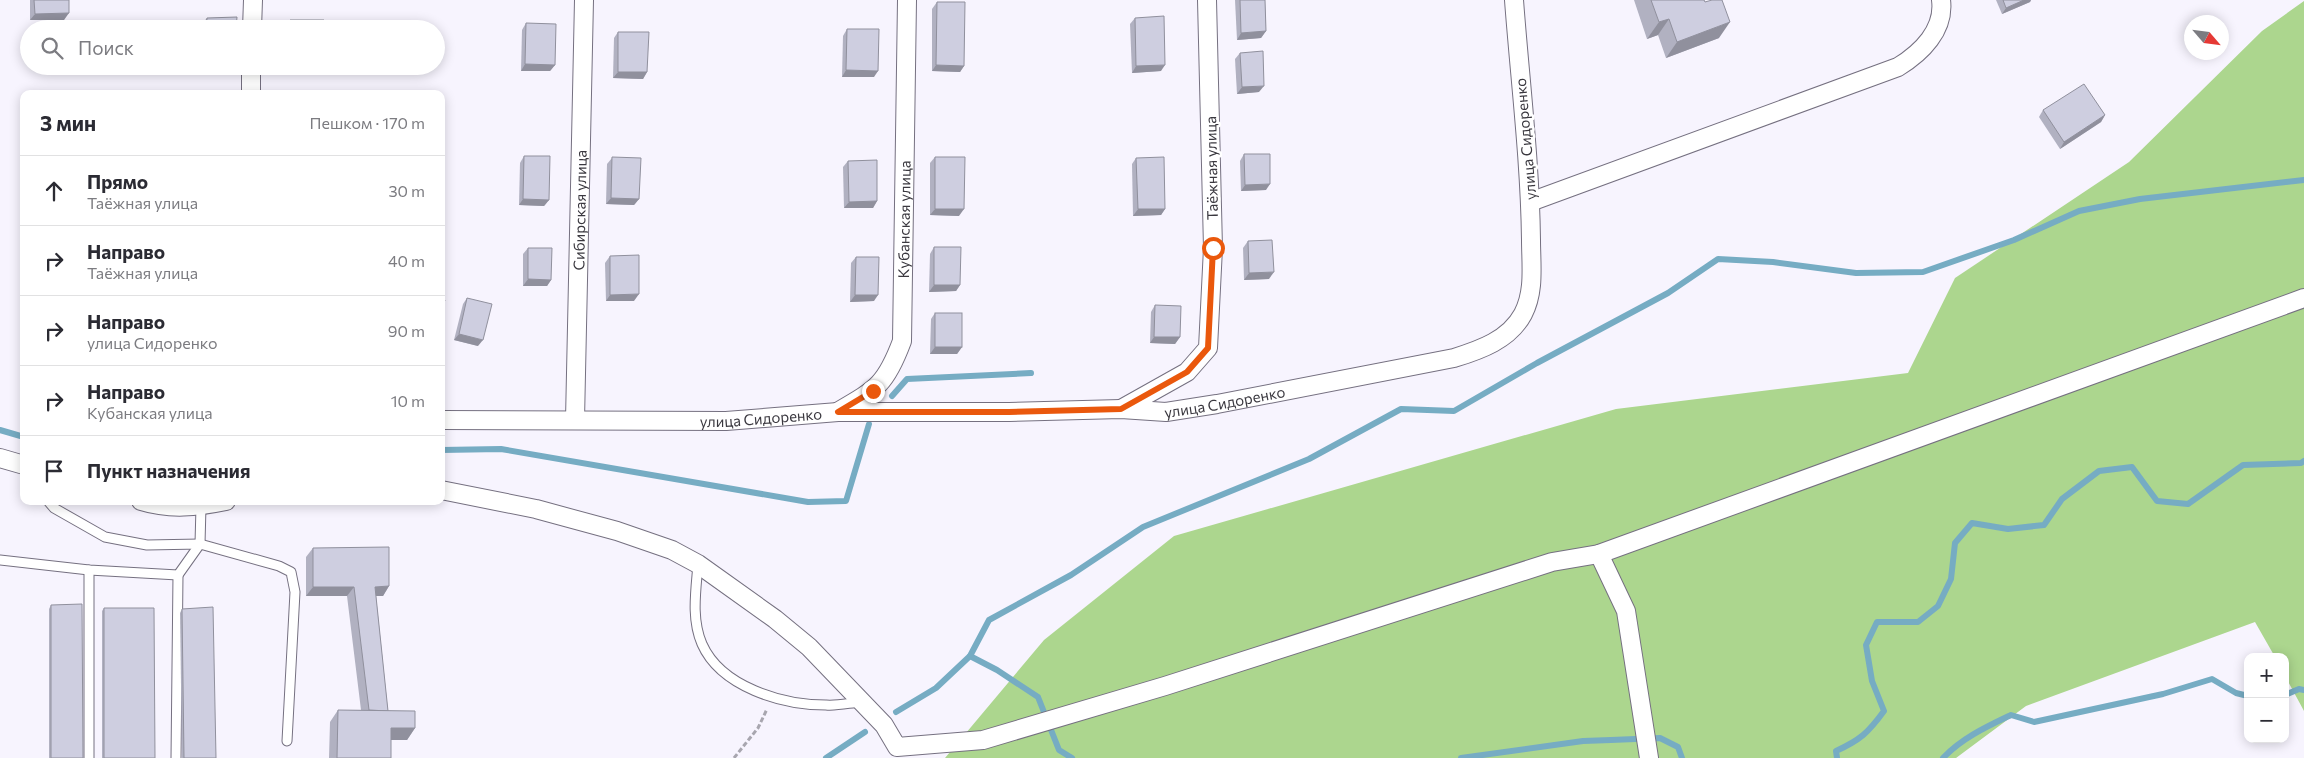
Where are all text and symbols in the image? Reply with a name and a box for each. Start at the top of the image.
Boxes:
north arrow [2184,15,2229,60]
search box [20,20,445,75]
icon: search [38,34,66,62]
text: Поиск [78,36,134,59]
street label: улица Сидоренко [1511,77,1539,201]
text: 3 мин [40,110,96,135]
text: Пешком · 170 m [310,113,425,132]
street label: Таёжная улица [1201,116,1221,220]
street label: Сибирская улица [569,150,590,270]
street label: Кубанская улица [894,160,914,278]
text: Прямо [87,170,148,193]
icon: ahead [40,177,68,205]
text: 30 m [388,181,425,200]
text: Таёжная улица [87,193,198,212]
route start [1202,237,1225,260]
text: Направо [87,240,165,263]
icon: right [40,247,68,275]
text: 40 m [388,251,425,270]
text: Таёжная улица [87,263,198,282]
text: Направо [87,310,165,333]
icon: right [40,317,68,345]
text: 90 m [388,321,425,340]
text: улица Сидоренко [87,333,218,352]
text: Направо [87,380,165,403]
route end [862,380,885,403]
street label: улица Сидоренко [1163,382,1287,421]
icon: right [40,387,68,415]
text: 10 m [391,391,425,410]
text: Кубанская улица [87,403,213,422]
street label: улица Сидоренко [700,404,823,430]
icon: arrive [40,457,68,485]
text: Пункт назначения [87,459,250,482]
map controls [2244,653,2289,743]
button: + [2244,653,2289,698]
button: − [2244,698,2289,743]

